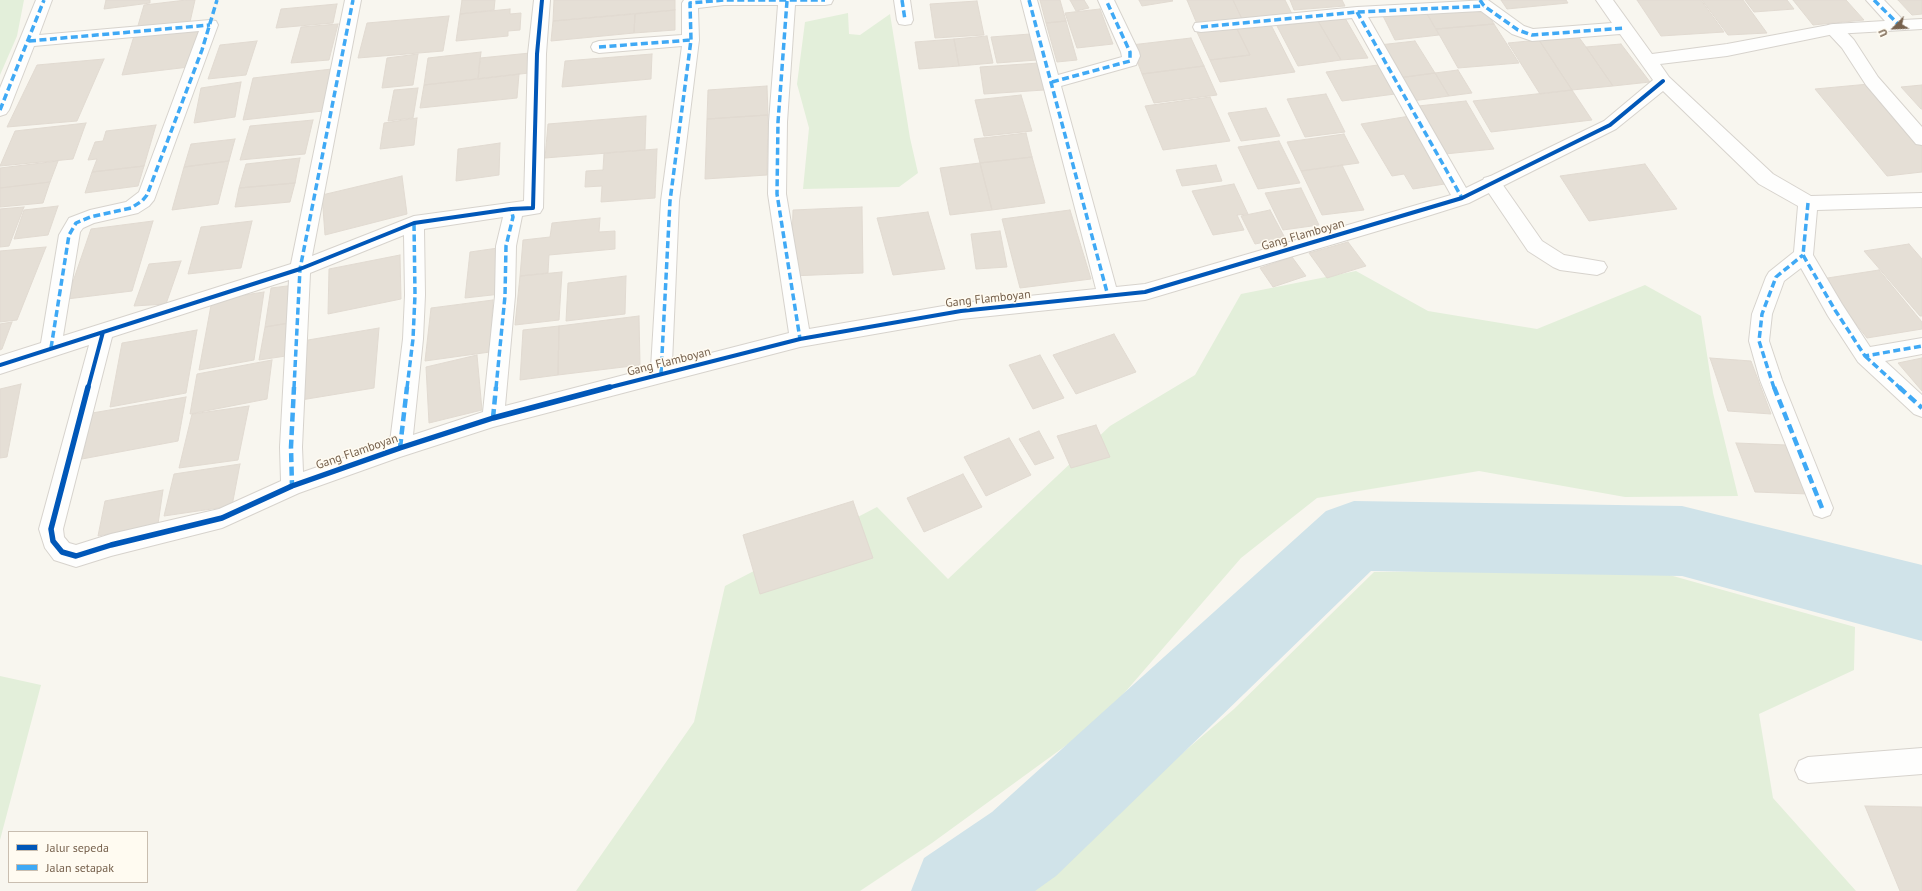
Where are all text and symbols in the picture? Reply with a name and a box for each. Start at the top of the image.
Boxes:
north arrow [1874,8,1914,48]
text: U [1875,27,1891,39]
street label: Gang Flamboyan [1260,216,1346,254]
street label: Gang Flamboyan [945,287,1031,311]
street label: Gang Flamboyan [626,345,712,379]
street label: Gang Flamboyan [314,431,400,473]
legend [8,831,148,883]
text: Jalur sepeda [46,840,109,855]
text: Jalan setapak [46,860,114,875]

